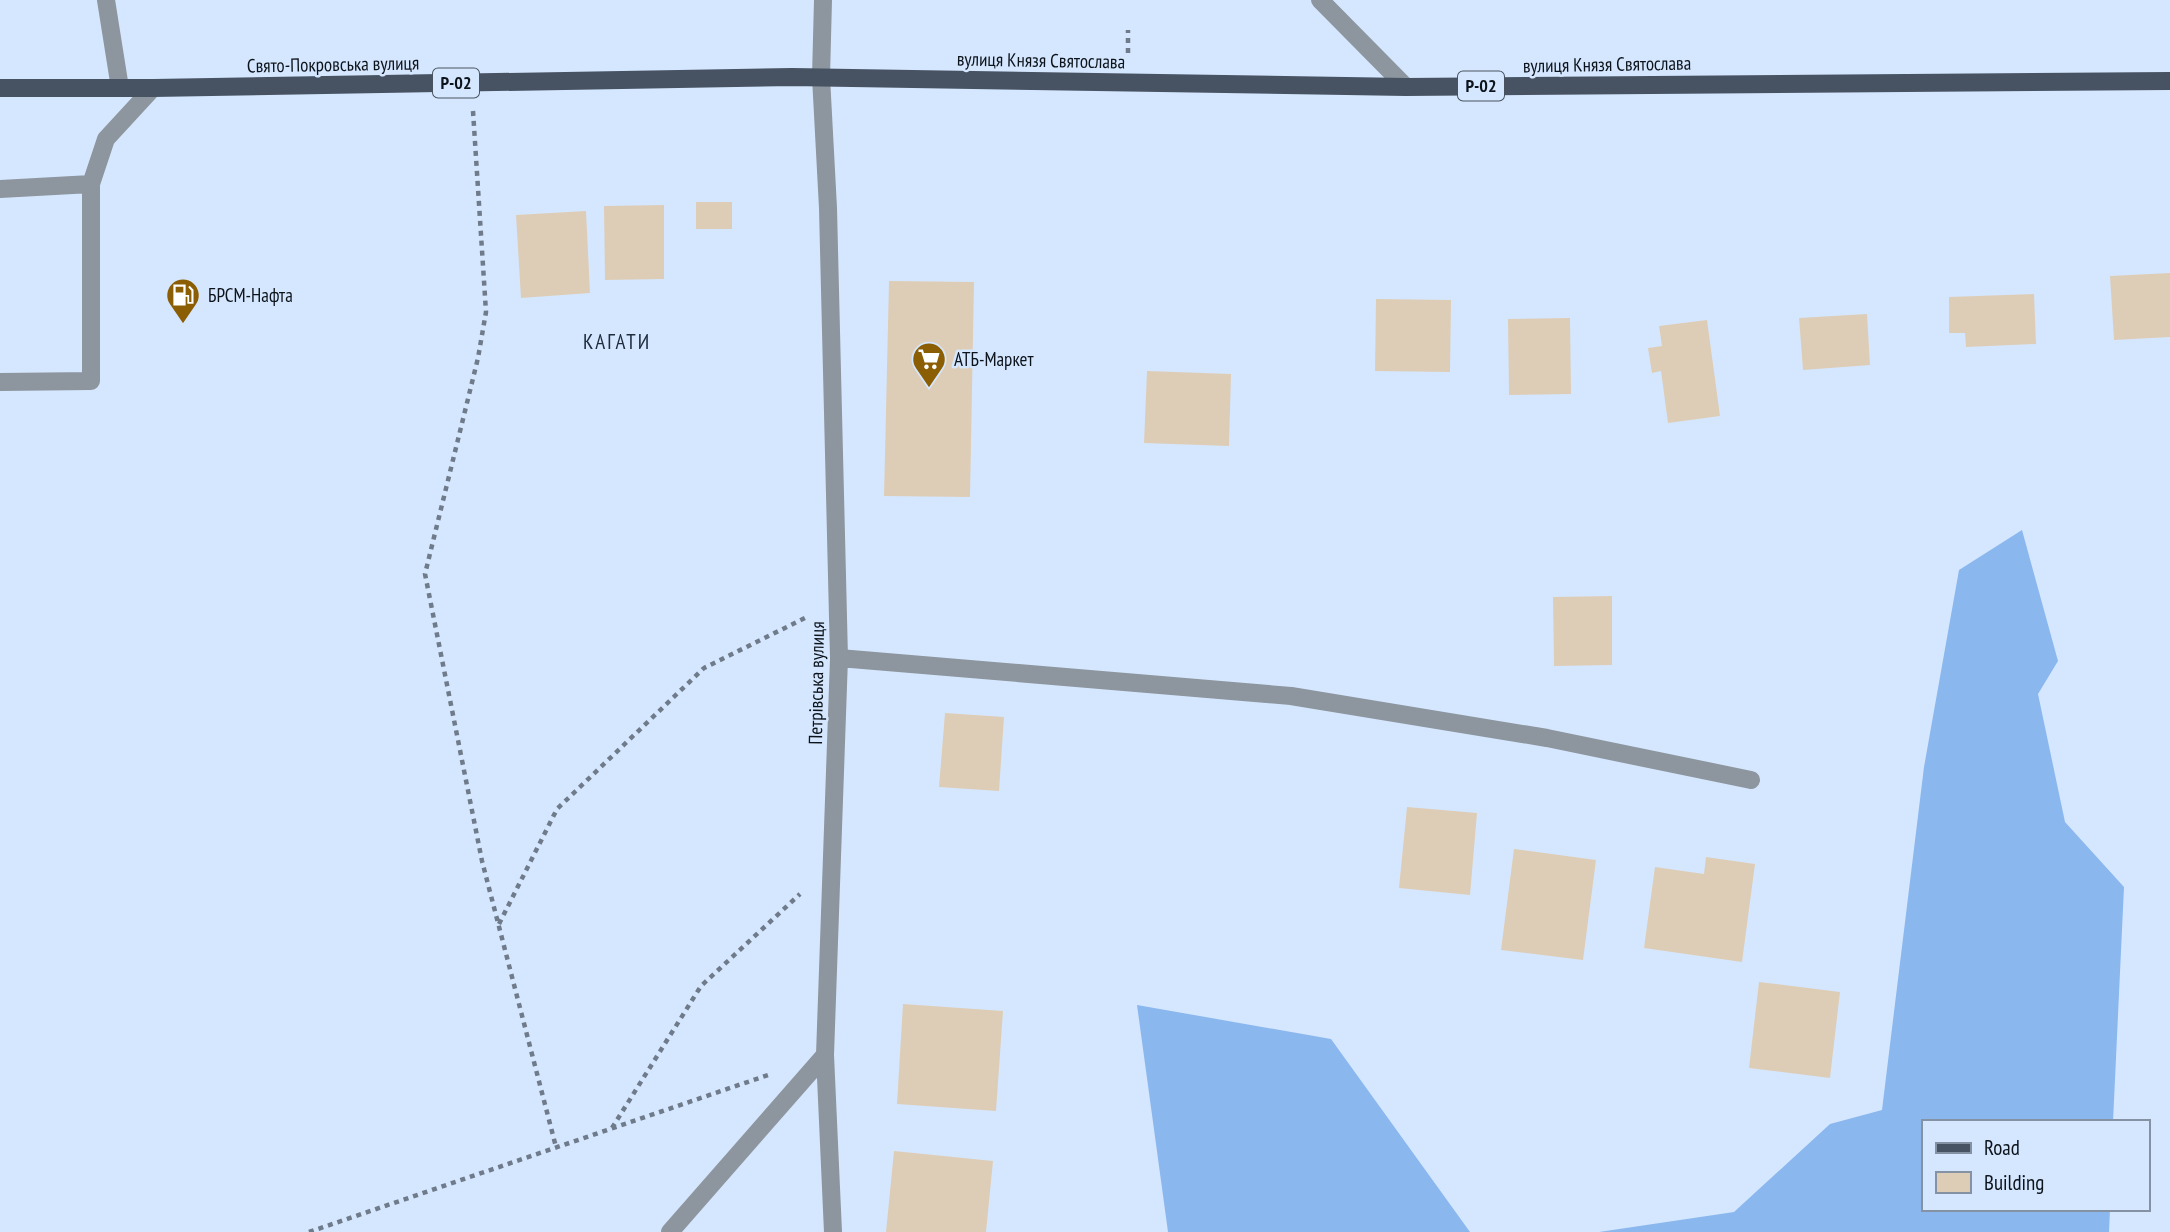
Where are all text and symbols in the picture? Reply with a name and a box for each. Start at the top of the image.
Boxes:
street label: вулиця Князя Святослава [957,47,1125,73]
street label: Свято-Покровська вулиця [247,50,419,78]
street label: вулиця Князя Святослава [1523,51,1691,77]
road number: Р-02 [433,68,479,98]
road number: Р-02 [1458,72,1504,100]
fuel station icon: БРСМ-Нафта [164,276,202,325]
place label: БРСМ-Нафта [208,283,293,307]
district label: КАГАТИ [583,328,651,355]
supermarket icon: АТБ-Маркет [910,340,948,389]
place label: АТБ-Маркет [954,347,1034,371]
street label: Петрівська вулиця [803,621,829,745]
legend [1922,1120,2149,1211]
text: Road [1984,1134,2020,1161]
text: Building [1984,1169,2044,1196]

